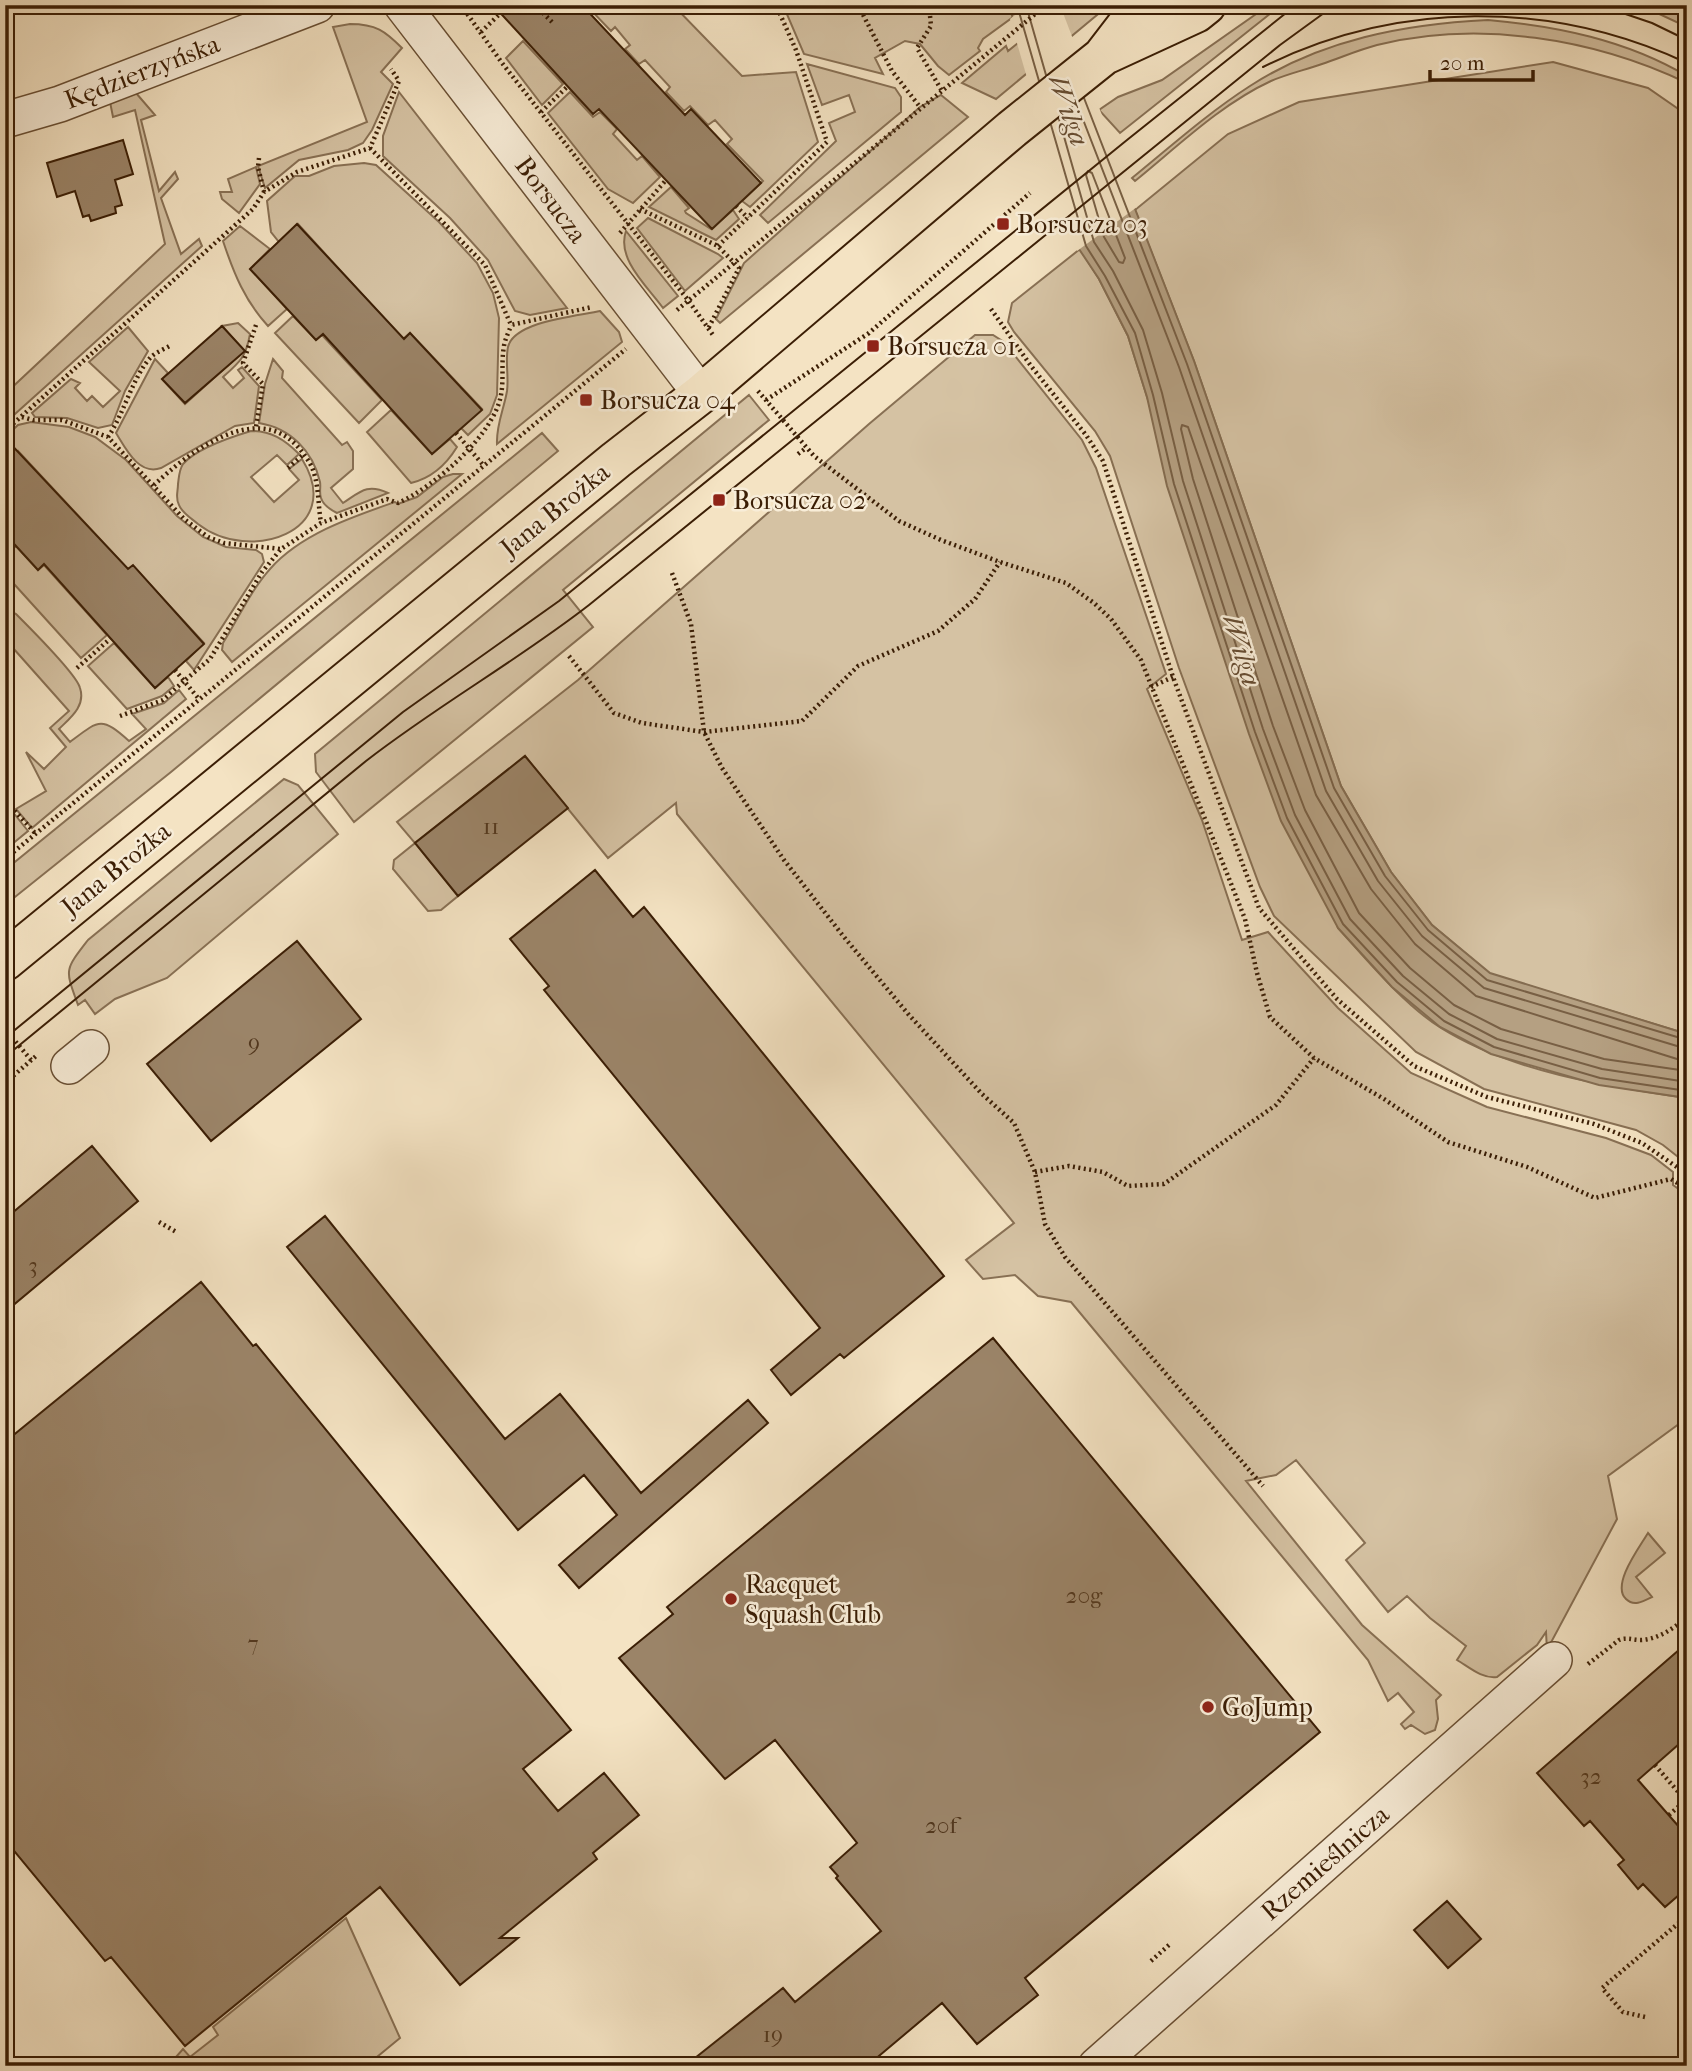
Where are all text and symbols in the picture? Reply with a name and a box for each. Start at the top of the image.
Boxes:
street label: Kędzierzyńska [60,28,225,117]
scale bar [1430,38,1533,82]
text: 20 m [1440,51,1485,75]
water label: Wilga [1041,70,1097,150]
street label: Borsucza [508,151,594,250]
place label: Borsucza 03 [1017,209,1148,240]
marker: Borsucza 03 [995,216,1011,232]
place label: Borsucza 01 [887,331,1016,362]
marker: Borsucza 01 [865,338,881,354]
place label: Borsucza 04 [600,385,736,416]
marker: Borsucza 04 [578,392,594,408]
street label: Jana Brożka [493,456,617,565]
place label: Borsucza 02 [733,485,866,516]
marker: Borsucza 02 [711,492,727,508]
water label: Wilga [1215,610,1269,690]
house number: 11 [483,813,499,840]
street label: Jana Brożka [54,815,178,924]
house number: 9 [248,1029,260,1056]
house number: 3 [28,1252,38,1279]
place label: Racquet Squash Club [745,1569,881,1630]
house number: 20g [1066,1582,1103,1609]
marker: Racquet Squash Club [723,1591,739,1607]
house number: 7 [247,1630,259,1657]
place label: GoJump [1222,1692,1313,1723]
marker: GoJump [1200,1699,1216,1715]
house number: 32 [1580,1763,1602,1790]
street label: Rzemieślnicza [1255,1798,1396,1927]
house number: 20f [925,1812,961,1839]
house number: 19 [763,2021,783,2048]

